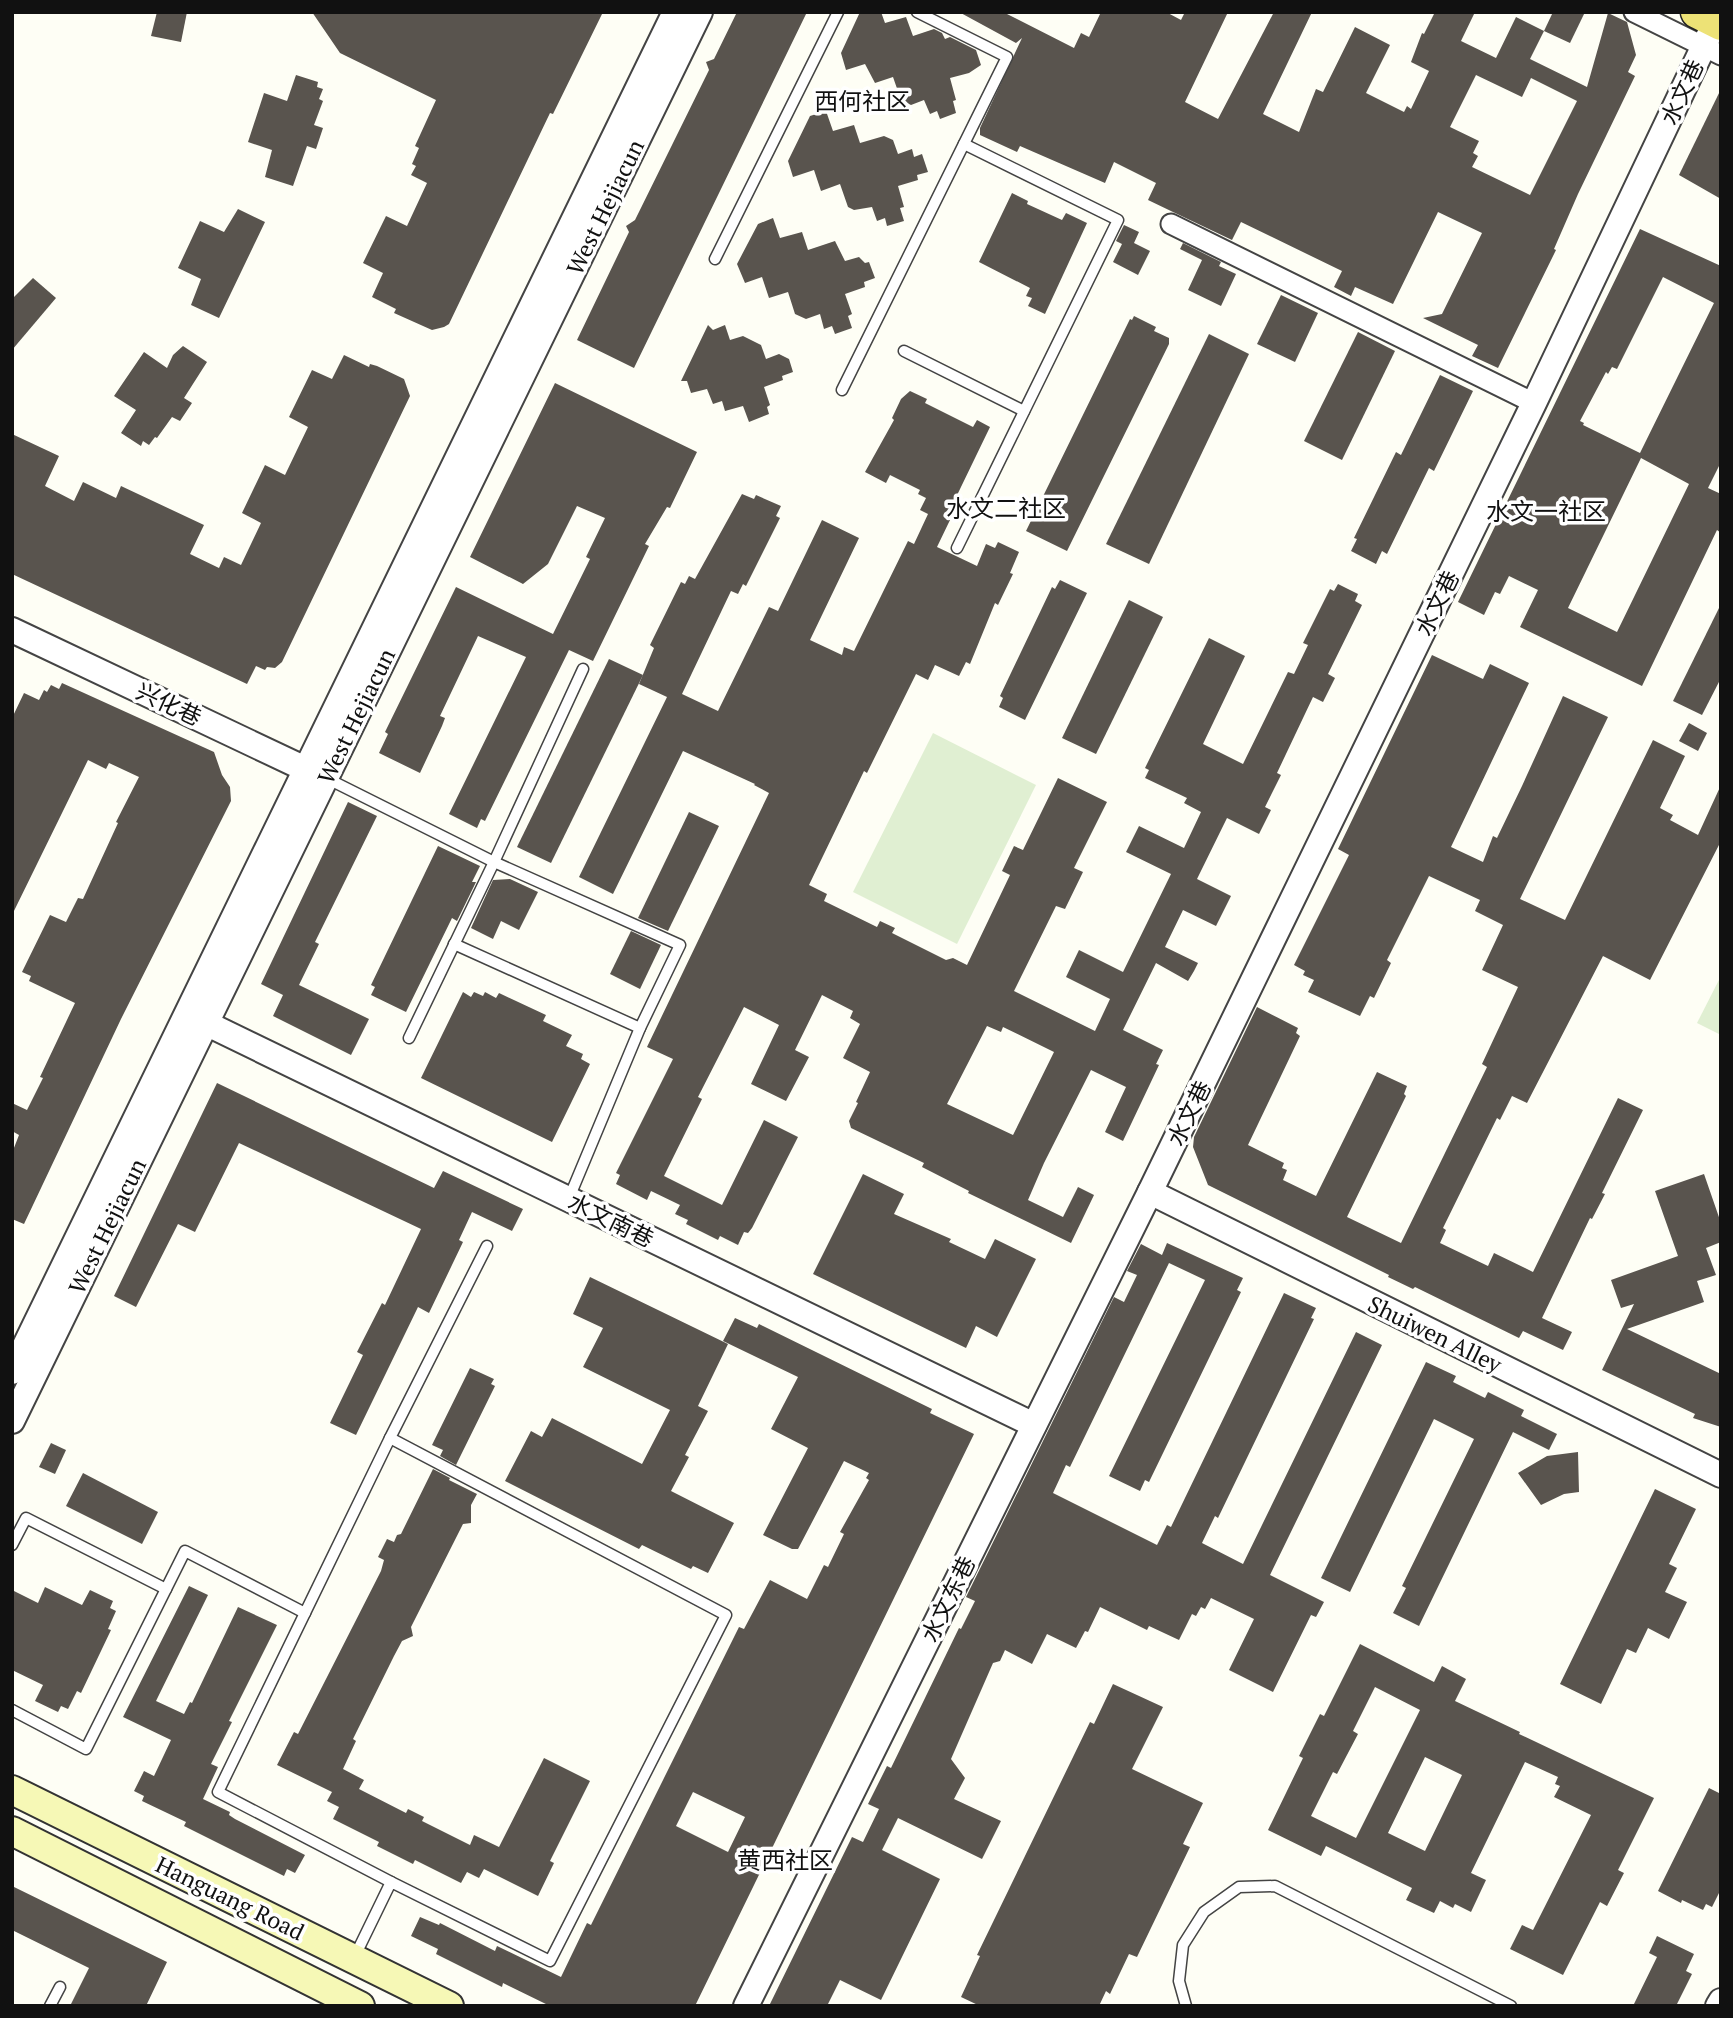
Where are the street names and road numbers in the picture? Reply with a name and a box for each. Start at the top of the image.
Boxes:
street label: 水文巷 [1653,54,1711,130]
street label: West Hejiacun [559,134,651,280]
street label: 水文巷 [1408,565,1466,641]
street label: West Hejiacun [310,643,402,789]
street label: 兴化巷 [131,675,207,733]
street label: 水文巷 [1160,1075,1218,1151]
street label: West Hejiacun [61,1153,153,1299]
street label: 水文南巷 [563,1186,659,1254]
street label: Shuiwen Alley [1363,1288,1507,1380]
street label: 水文东巷 [914,1551,982,1647]
street label: Hanguang Road [151,1849,310,1947]

